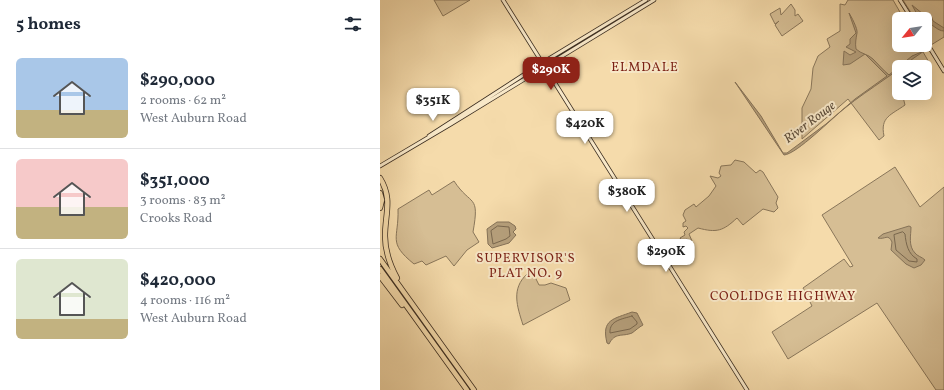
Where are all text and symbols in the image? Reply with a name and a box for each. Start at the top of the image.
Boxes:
north arrow [892,12,932,52]
map controls [892,12,932,100]
text: 5 homes [16,13,81,36]
icon: filters [342,13,364,35]
pin: $290K [523,57,579,91]
district label: ELMDALE [611,59,679,77]
button: layers [892,60,932,100]
text: $290K [532,61,570,79]
text: $290,000 [140,69,215,92]
icon: home [48,74,96,122]
pin: $351K [405,88,461,122]
text: 2 rooms · 62 m² [140,92,226,110]
text: $351K [416,92,450,110]
water label: River Rouge [780,97,840,148]
text: West Auburn Road [140,110,247,128]
pin: $420K [557,111,613,145]
text: $420K [565,115,605,133]
text: $351,000 [140,169,210,192]
icon: home [48,175,96,223]
pin: $380K [599,179,655,213]
text: $380K [608,183,646,201]
text: 3 rooms · 83 m² [140,192,226,210]
text: Crooks Road [140,210,212,228]
pin: $290K [638,239,694,273]
text: $290K [647,243,685,261]
district label: SUPERVISOR'S PLAT NO. 9 [476,250,576,283]
text: $420,000 [140,269,216,292]
icon: home [48,275,96,323]
district label: COOLIDGE HIGHWAY [710,288,856,306]
text: 4 rooms · 116 m² [140,292,230,310]
text: West Auburn Road [140,310,247,328]

